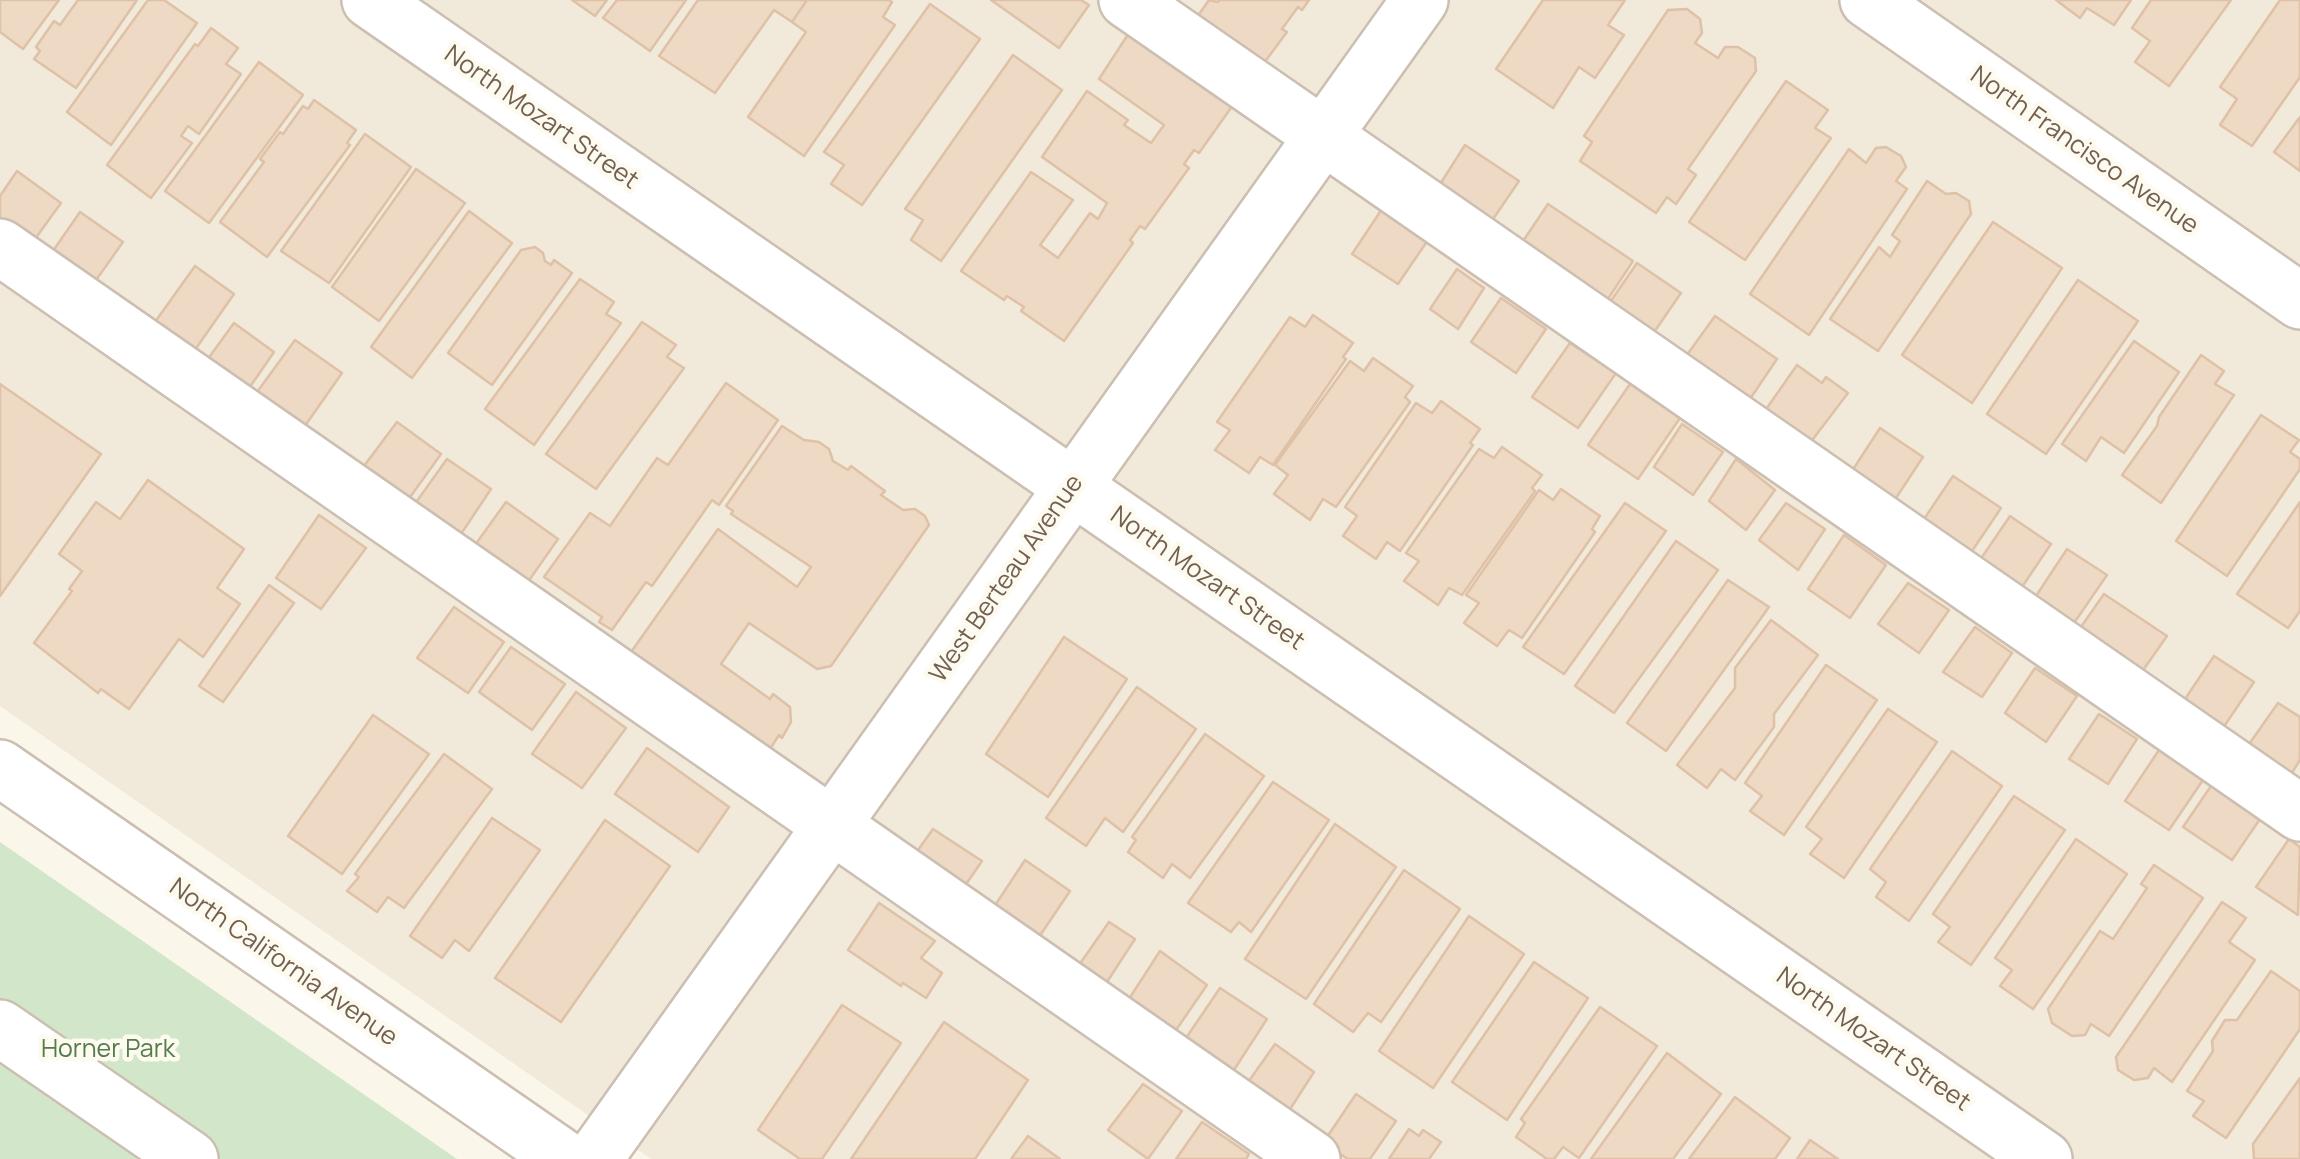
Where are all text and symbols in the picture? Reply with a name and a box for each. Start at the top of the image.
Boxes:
street label: North Mozart Street [438,40,644,196]
street label: North Francisco Avenue [1964,61,2204,241]
street label: West Berteau Avenue [924,469,1090,689]
street label: North Mozart Street [1104,501,1310,657]
street label: North California Avenue [163,873,403,1053]
street label: North Mozart Street [1770,962,1976,1118]
park label: Horner Park [41,1035,175,1065]

